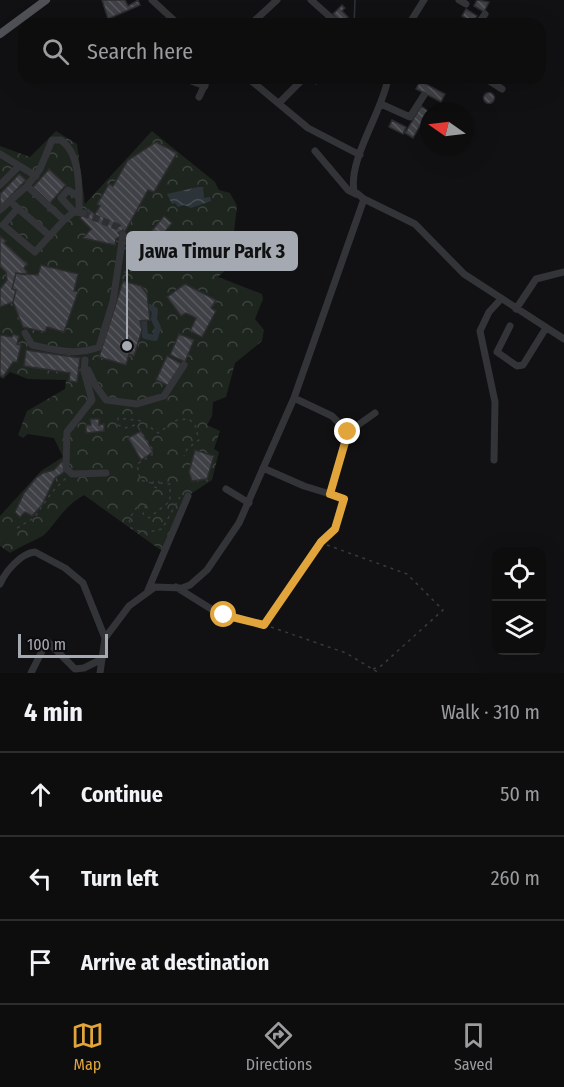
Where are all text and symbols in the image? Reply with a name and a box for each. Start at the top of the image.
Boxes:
search box [18,18,546,84]
icon: search [39,35,72,68]
text: Search here [87,38,193,65]
north arrow [420,102,474,156]
callout: Jawa Timur Park 3 [127,232,297,270]
text: Jawa Timur Park 3 [138,239,285,263]
route end [334,418,360,444]
map controls [492,547,546,655]
button: locate [492,547,546,601]
route start [210,601,236,627]
button: layers [492,601,546,655]
scale bar [18,631,108,658]
text: 100 m [27,635,66,654]
text: 4 min [24,697,83,728]
text: Walk · 310 m [441,700,540,724]
icon: ahead [24,778,57,811]
text: Continue [81,781,163,808]
text: 50 m [500,782,540,806]
icon: left [24,862,57,895]
text: Turn left [81,865,159,892]
text: 260 m [491,866,540,890]
icon: arrive [24,946,57,979]
text: Arrive at destination [81,949,269,976]
tab: Map [71,1019,104,1074]
tab: Directions [246,1019,312,1074]
tab: Saved [454,1019,493,1074]

